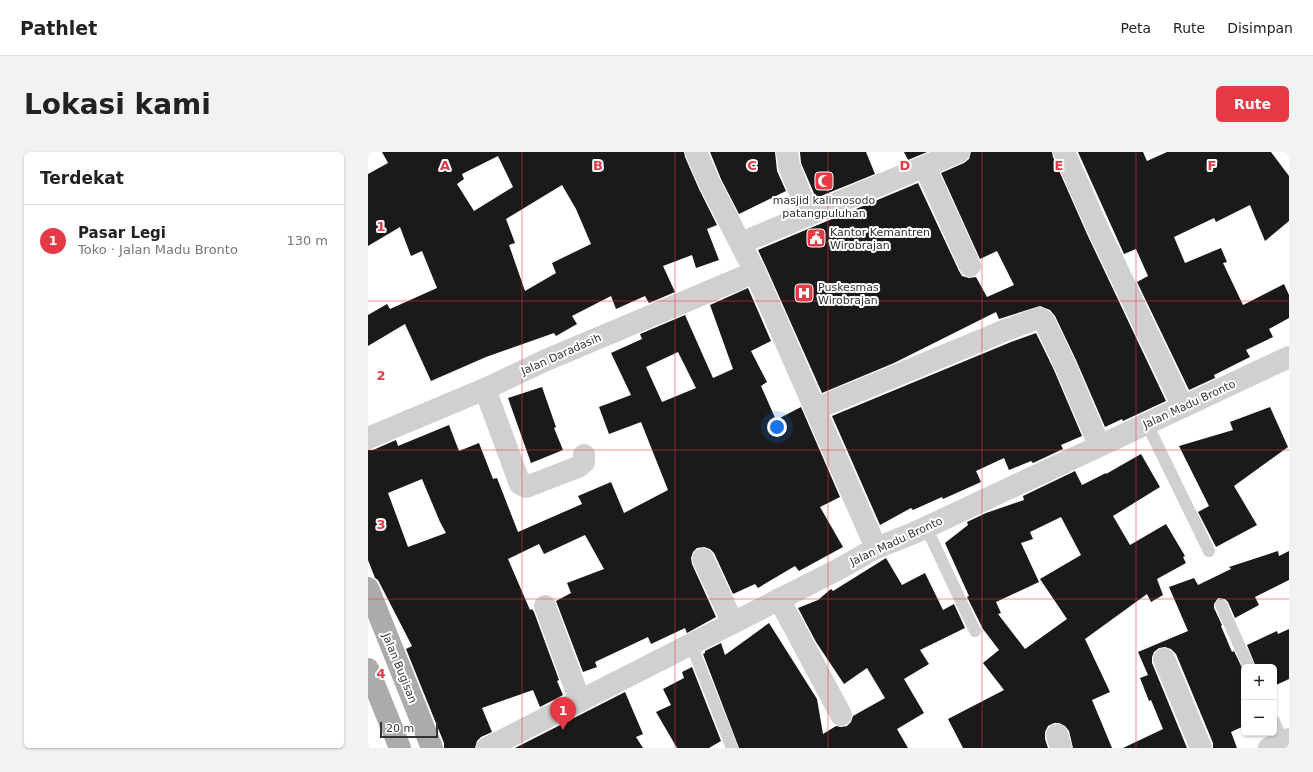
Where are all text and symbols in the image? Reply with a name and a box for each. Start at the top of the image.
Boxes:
text: Pathlet [20,17,97,39]
text: Peta [1120,20,1151,36]
text: Rute [1173,20,1205,36]
text: Disimpan [1227,20,1293,36]
button: Rute [1216,86,1289,122]
text: Lokasi kami [24,88,211,121]
text: A [440,158,450,173]
text: B [593,158,603,173]
text: C [747,158,757,173]
text: D [900,158,911,173]
text: E [1055,158,1063,173]
text: F [1208,158,1216,173]
text: Terdekat [40,168,124,188]
mosque icon: masjid kalimosodo patangpuluhan [813,170,835,192]
place label: masjid kalimosodo patangpuluhan [773,194,875,220]
text: 1 [376,219,386,234]
text: Pasar Legi [78,224,166,242]
place label: Kantor Kemantren Wirobrajan [830,226,930,252]
public building icon: Kantor Kemantren Wirobrajan [805,227,827,249]
text: 1 [48,233,58,248]
text: 130 m [286,233,328,248]
text: Toko · Jalan Madu Bronto [78,242,238,257]
place label: Puskesmas Wirobrajan [818,281,879,307]
hospital icon: Puskesmas Wirobrajan [793,282,815,304]
street label: Jalan Daradasih [518,331,603,378]
text: 2 [376,368,386,383]
street label: Jalan Madu Bronto [1140,377,1238,432]
your location [767,417,787,437]
street label: Jalan Madu Bronto [847,514,945,569]
text: 3 [376,517,386,532]
street label: Jalan Bugisan [379,630,419,705]
map controls [1241,664,1277,736]
button: + [1241,664,1277,700]
text: 4 [376,666,386,681]
pin: 1 [550,697,576,730]
button: − [1241,700,1277,736]
scale bar [380,720,438,739]
text: 20 m [386,722,414,735]

